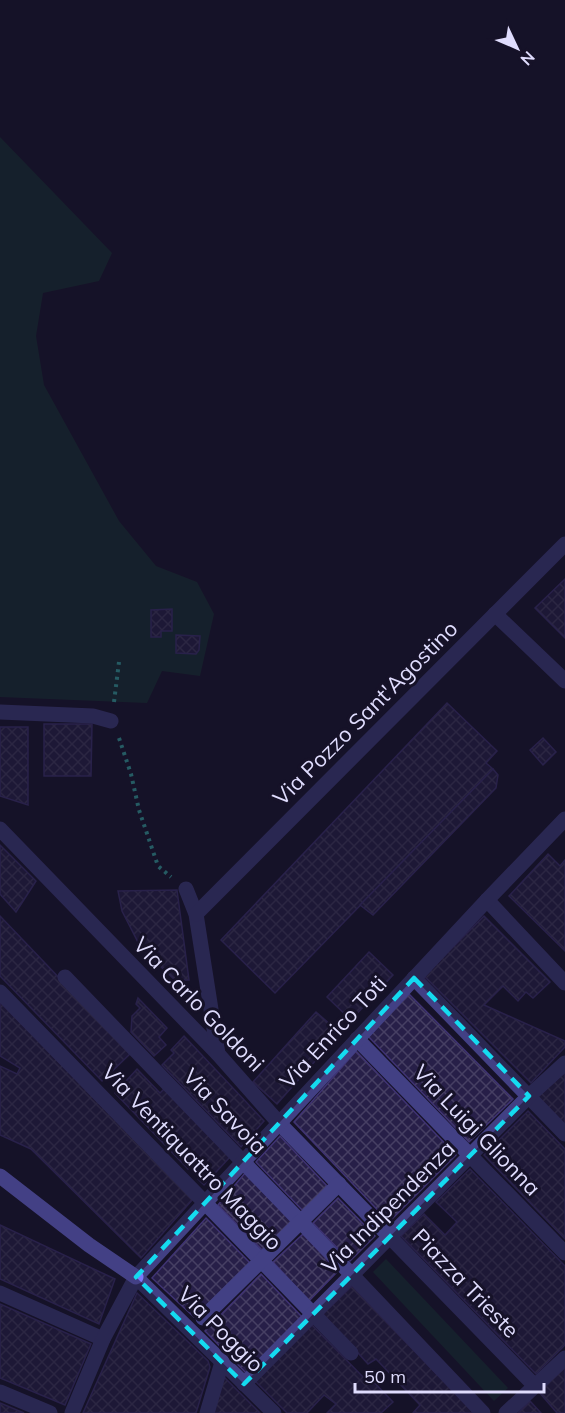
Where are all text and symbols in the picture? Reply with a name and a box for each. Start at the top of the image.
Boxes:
north arrow [487,18,547,78]
text: N [516,47,539,70]
street label: Via Pozzo Sant'Agostino [267,615,463,811]
street label: Via Carlo Goldoni [128,931,270,1077]
street label: Via Enrico Toti [273,970,393,1094]
street label: Via Ventiquattro Maggio [96,1058,288,1256]
street label: Via Luigi Glionna [407,1059,547,1201]
street label: Via Savoia [177,1062,273,1160]
street label: Via Indipendenza [315,1134,461,1280]
street label: Piazza Trieste [407,1222,525,1344]
street label: Via Poggio [172,1280,270,1378]
scale bar [355,1356,544,1394]
text: 50 m [364,1365,406,1388]

